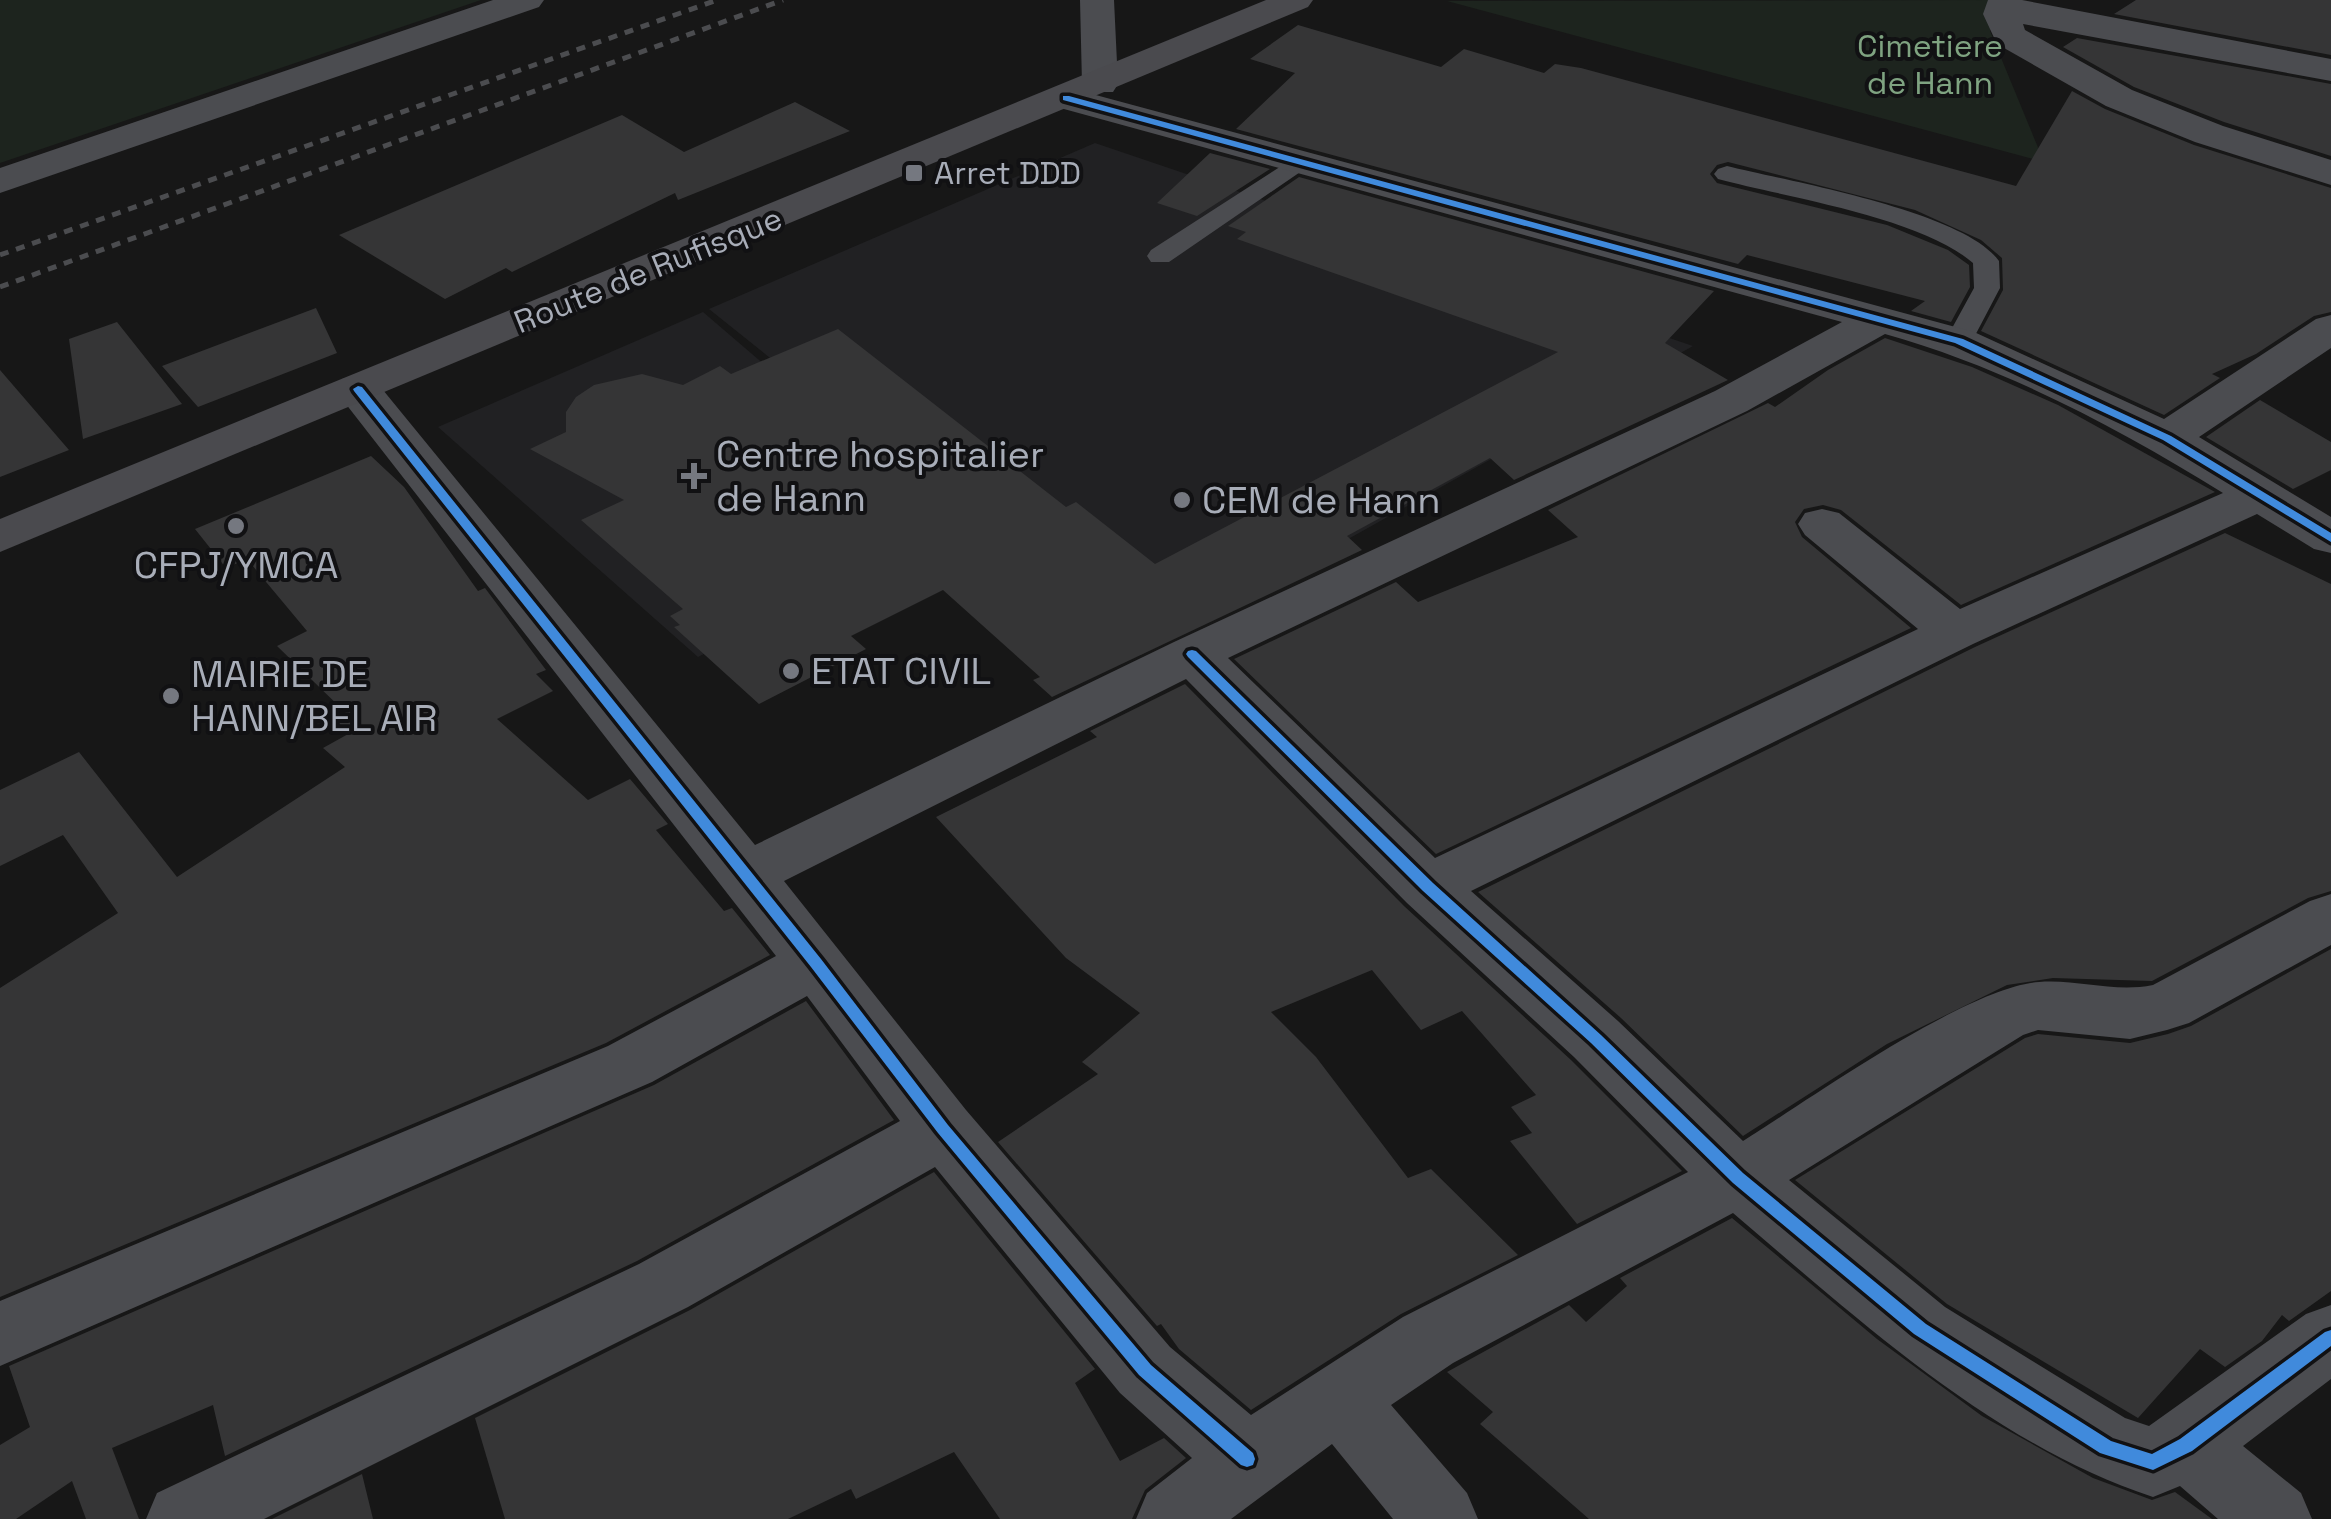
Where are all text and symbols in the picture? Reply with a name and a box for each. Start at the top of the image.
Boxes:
park label: Cimetiere de Hann [1857,26,2003,103]
place label: Arret DDD [934,153,1081,193]
marker: Arret DDD [903,162,925,184]
street label: Route de Rufisque [508,198,788,342]
place label: Centre hospitalier de Hann [716,430,1044,522]
marker: Centre hospitalier de Hann [681,463,707,489]
place label: CEM de Hann [1202,476,1441,524]
marker: CEM de Hann [1171,489,1193,511]
marker: CFPJ/YMCA [225,515,247,537]
place label: CFPJ/YMCA [134,541,338,589]
place label: ETAT CIVIL [811,647,991,695]
place label: MAIRIE DE HANN/BEL AIR [191,650,437,742]
marker: ETAT CIVIL [780,660,802,682]
marker: MAIRIE DE HANN/BEL AIR [160,685,182,707]

